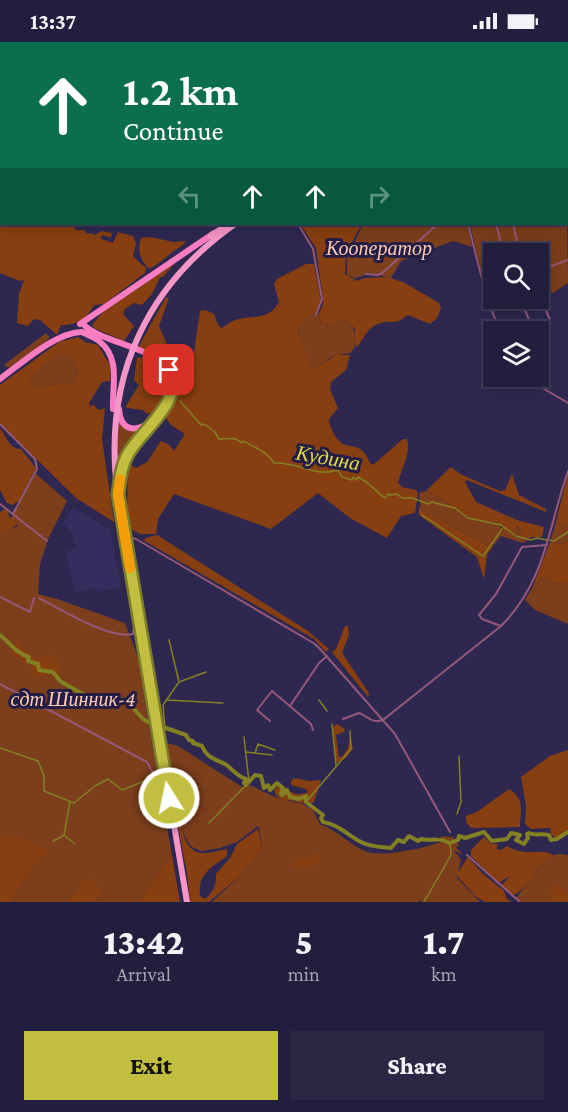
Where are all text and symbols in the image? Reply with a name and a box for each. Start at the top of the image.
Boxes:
text: 13:37 [30,9,76,34]
icon: ahead [24,66,102,144]
text: 1.2 km [123,67,238,114]
text: Continue [123,116,223,146]
icon: left [173,180,206,213]
icon: ahead [236,180,269,213]
icon: ahead [299,180,332,213]
icon: right [362,180,395,213]
park label: Кооператор [325,237,432,260]
map controls [483,243,549,387]
button: search [483,243,549,309]
button: layers [483,321,549,387]
pin [143,344,194,395]
icon: arrive [152,353,185,386]
water label: Кудина [293,440,362,475]
park label: сдт Шинник-4 [11,688,135,710]
position arrow [137,766,201,830]
text: 13:42 [103,922,184,962]
text: 5 [295,922,313,962]
text: 1.7 [423,922,465,962]
text: Arrival [117,963,171,985]
text: min [288,963,320,985]
text: km [431,963,457,985]
button: Exit [24,1031,278,1100]
button: Share [290,1031,544,1100]

